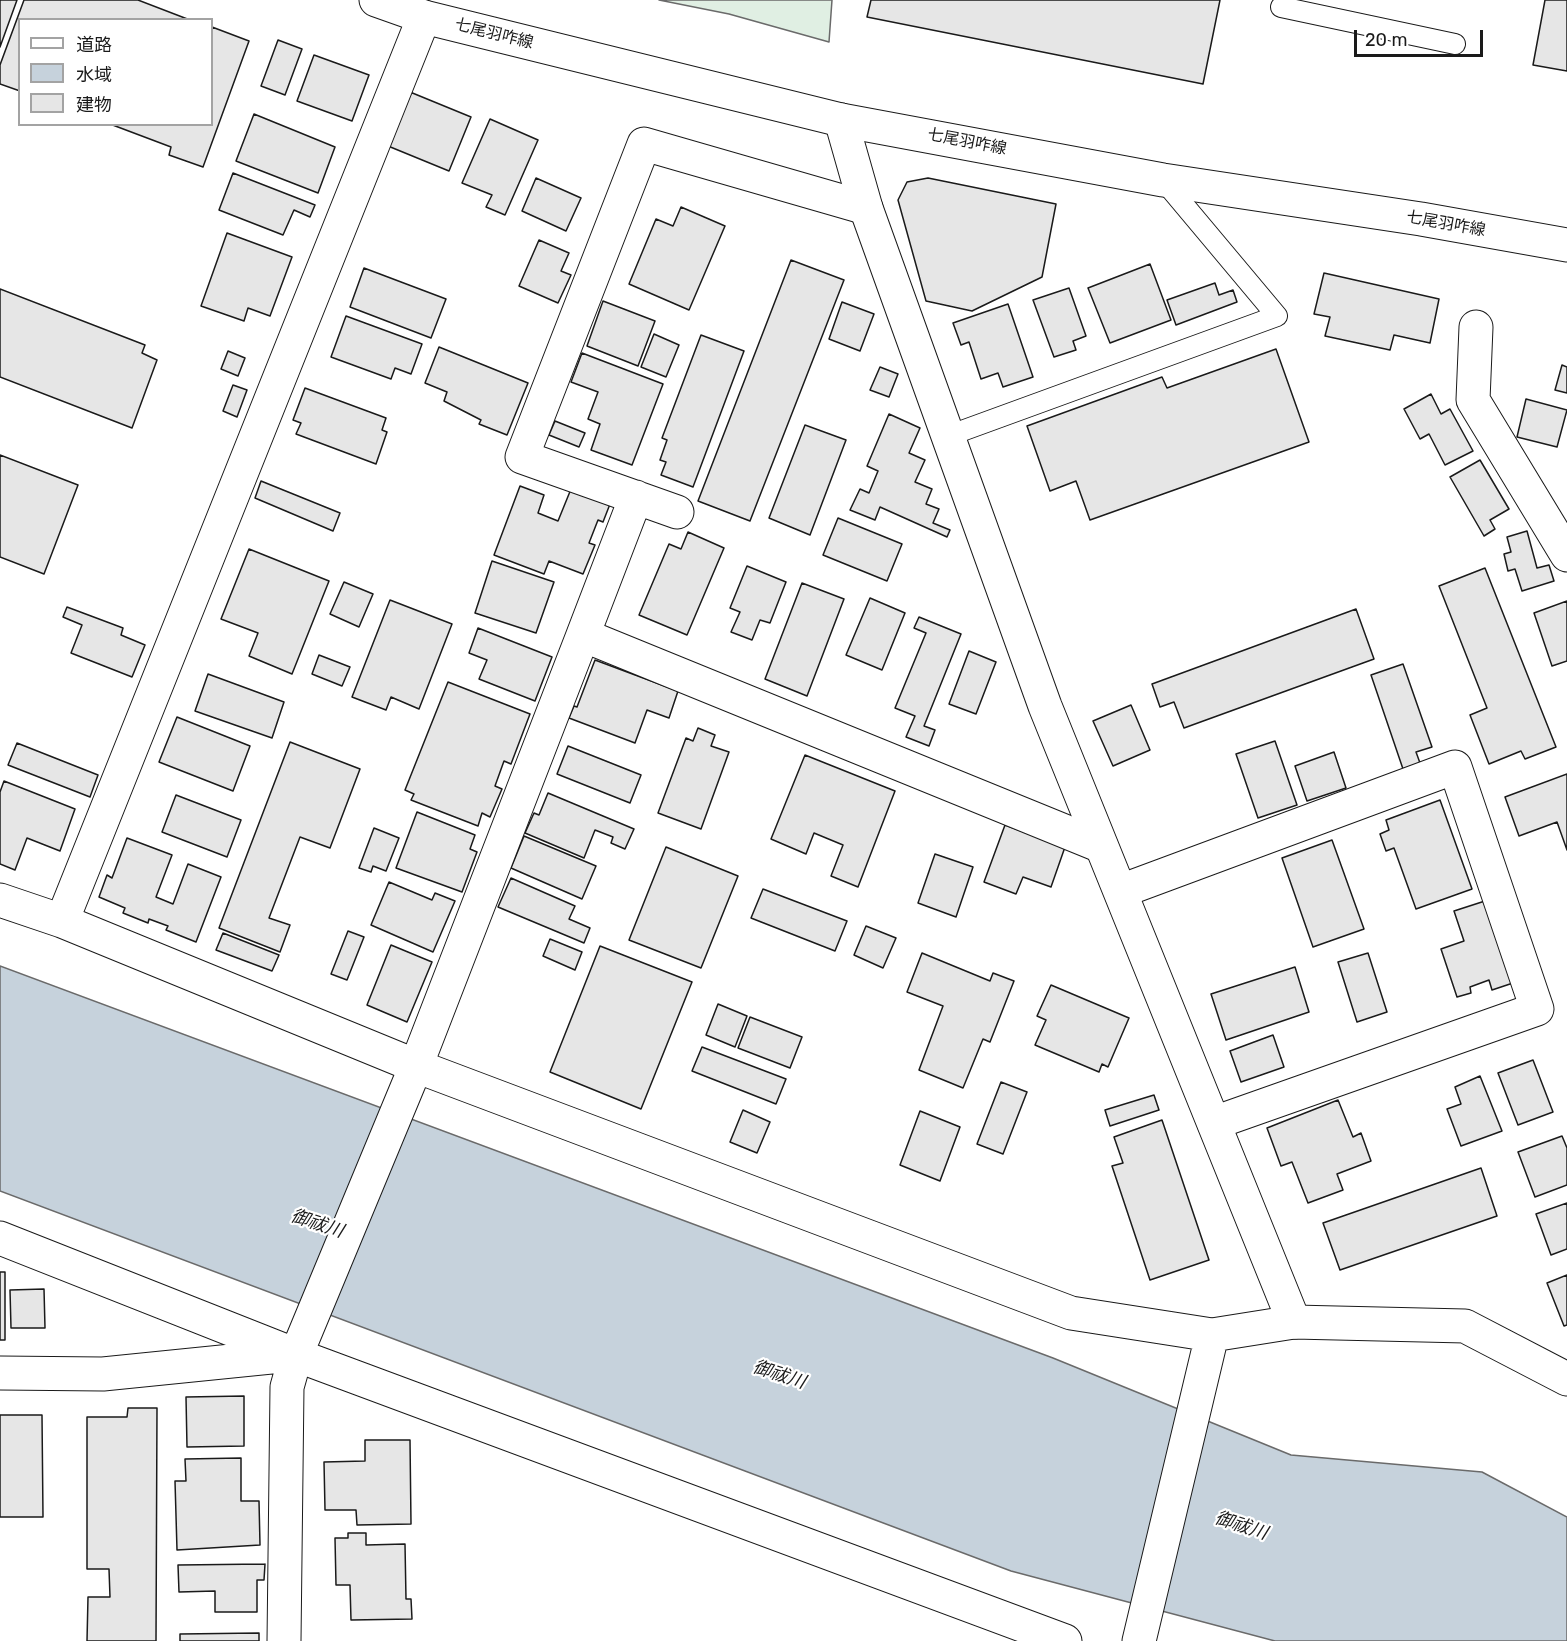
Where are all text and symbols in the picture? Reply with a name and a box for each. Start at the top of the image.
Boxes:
street label: 七尾羽咋線 [453,15,535,53]
legend [18,18,213,126]
scale bar [1357,18,1486,56]
text: 20 m [1365,29,1407,51]
text: 道路 [76,34,112,56]
text: 水域 [76,64,112,86]
text: 建物 [76,94,112,116]
street label: 七尾羽咋線 [926,125,1008,159]
street label: 七尾羽咋線 [1405,208,1487,240]
water label: 御祓川 [288,1205,346,1243]
water label: 御祓川 [750,1356,808,1394]
water label: 御祓川 [1212,1507,1270,1545]

